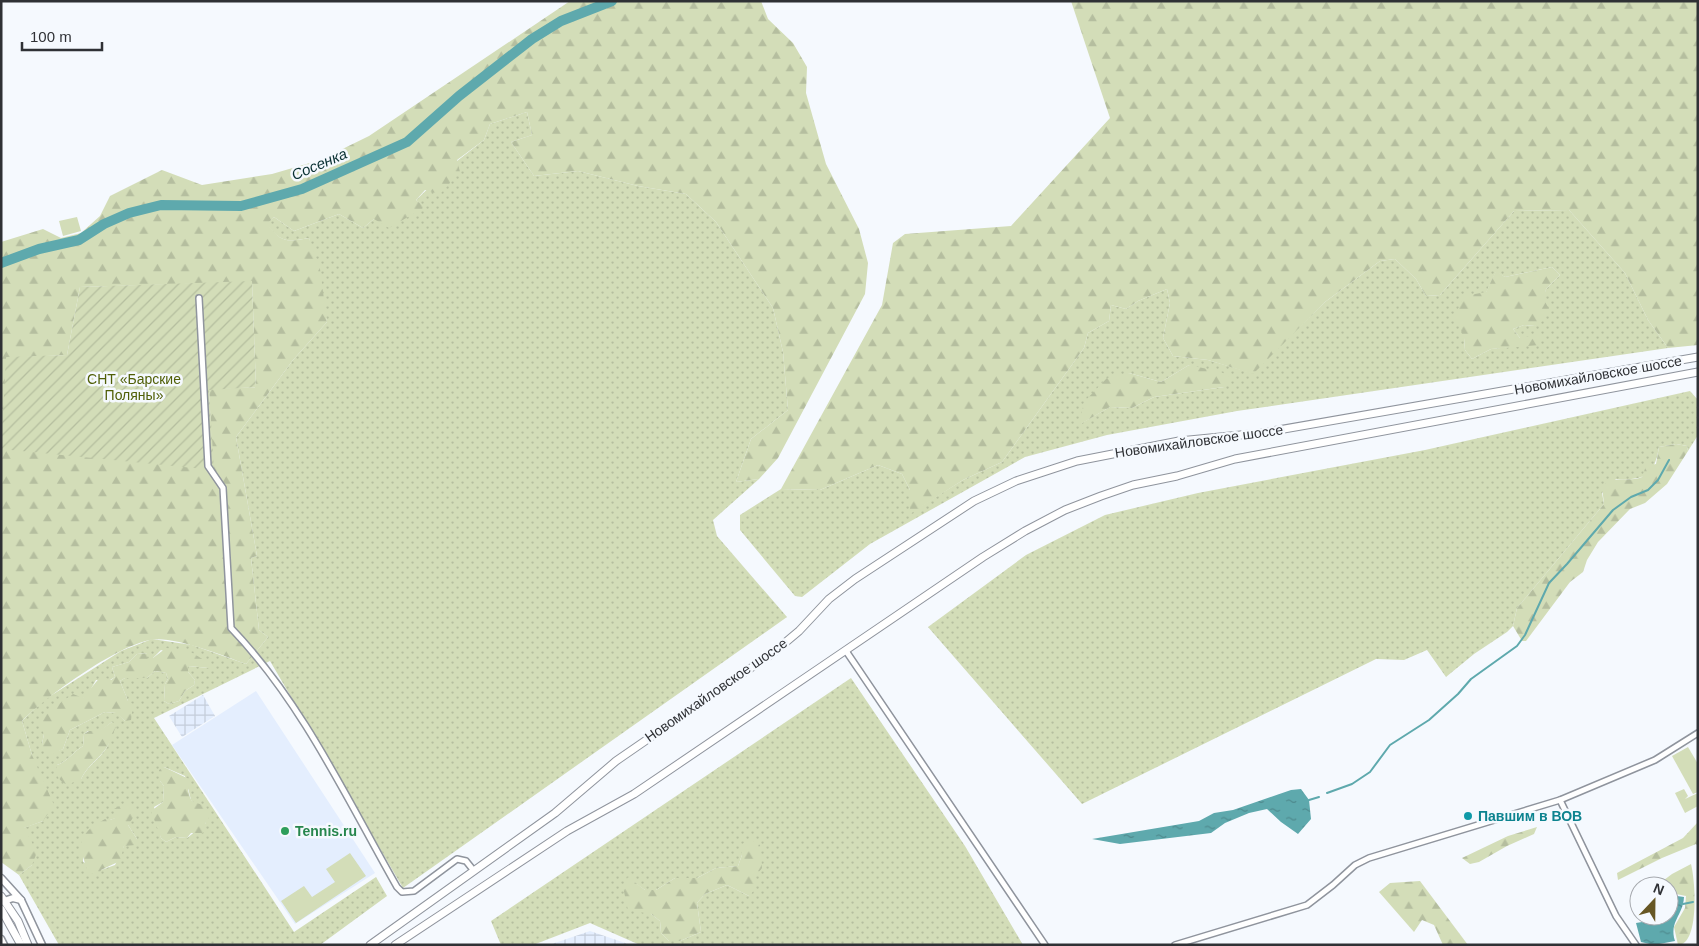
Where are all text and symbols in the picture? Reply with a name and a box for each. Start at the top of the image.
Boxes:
scale bar [22,20,102,52]
text: 100 m [30,28,72,45]
water label: Сосенка [289,145,349,183]
street label: Новомихайловское шоссе [1513,352,1683,398]
park label: СНТ «Барские Поляны» [87,371,181,403]
street label: Новомихайловское шоссе [1114,421,1284,461]
street label: Новомихайловское шоссе [642,635,790,745]
place label: Павшим в ВОВ [1478,808,1582,824]
marker: Павшим в ВОВ [1462,810,1474,822]
place label: Tennis.ru [295,823,357,839]
marker: Tennis.ru [279,825,291,837]
north arrow [1629,876,1679,926]
text: N [1651,880,1667,898]

